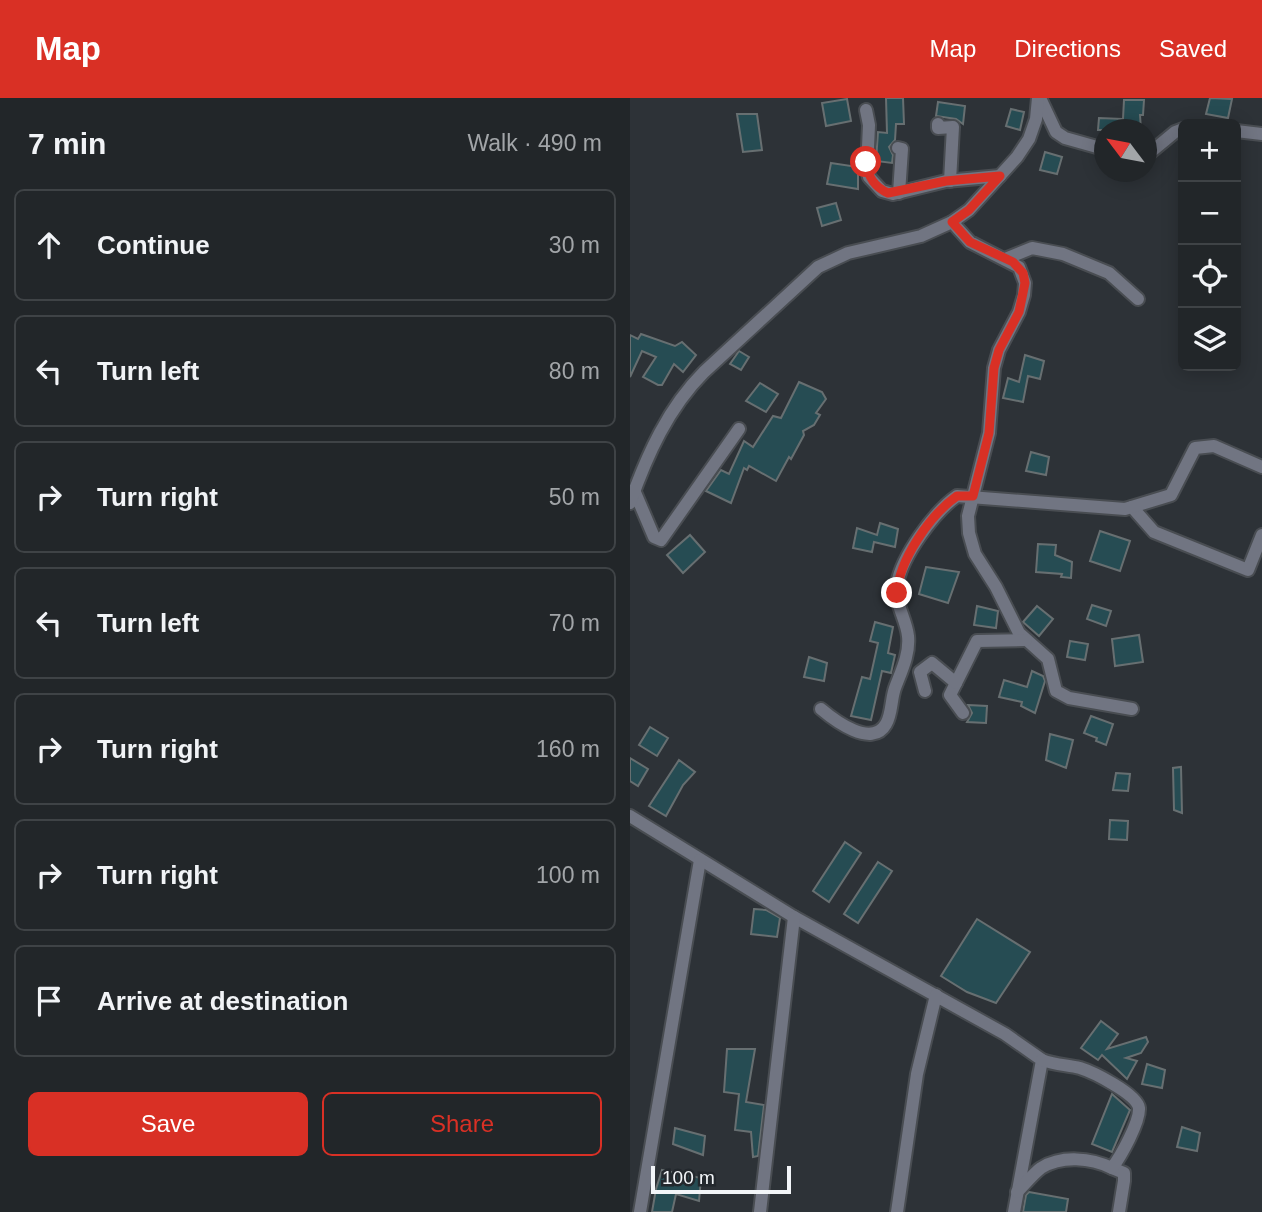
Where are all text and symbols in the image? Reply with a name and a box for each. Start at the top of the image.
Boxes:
text: Map [35,30,101,67]
text: Map [930,35,976,62]
text: Directions [1014,35,1121,62]
text: Saved [1159,35,1227,62]
north arrow [1094,119,1157,182]
map controls [1178,119,1241,371]
button: + [1178,119,1241,182]
text: 7 min [28,127,106,160]
text: Walk · 490 m [467,130,602,156]
route start [850,146,881,177]
button: − [1178,182,1241,245]
icon: ahead [30,226,68,264]
text: Continue [97,230,210,260]
text: 30 m [549,232,600,258]
button: locate [1178,245,1241,308]
button: layers [1178,308,1241,371]
icon: left [30,352,68,390]
text: Turn left [97,356,199,386]
text: 80 m [549,358,600,384]
icon: right [30,478,68,516]
text: Turn right [97,482,218,512]
text: 50 m [549,484,600,510]
route end [881,577,912,608]
icon: left [30,604,68,642]
text: Turn left [97,608,199,638]
text: 70 m [549,610,600,636]
icon: right [30,730,68,768]
text: Turn right [97,734,218,764]
text: 160 m [536,736,600,762]
icon: right [30,856,68,894]
text: Turn right [97,860,218,890]
text: 100 m [536,862,600,888]
icon: arrive [30,982,68,1020]
text: Arrive at destination [97,986,348,1016]
button: Save [28,1092,308,1156]
button: Share [322,1092,602,1156]
scale bar [651,1163,791,1195]
text: 100 m [662,1167,715,1188]

